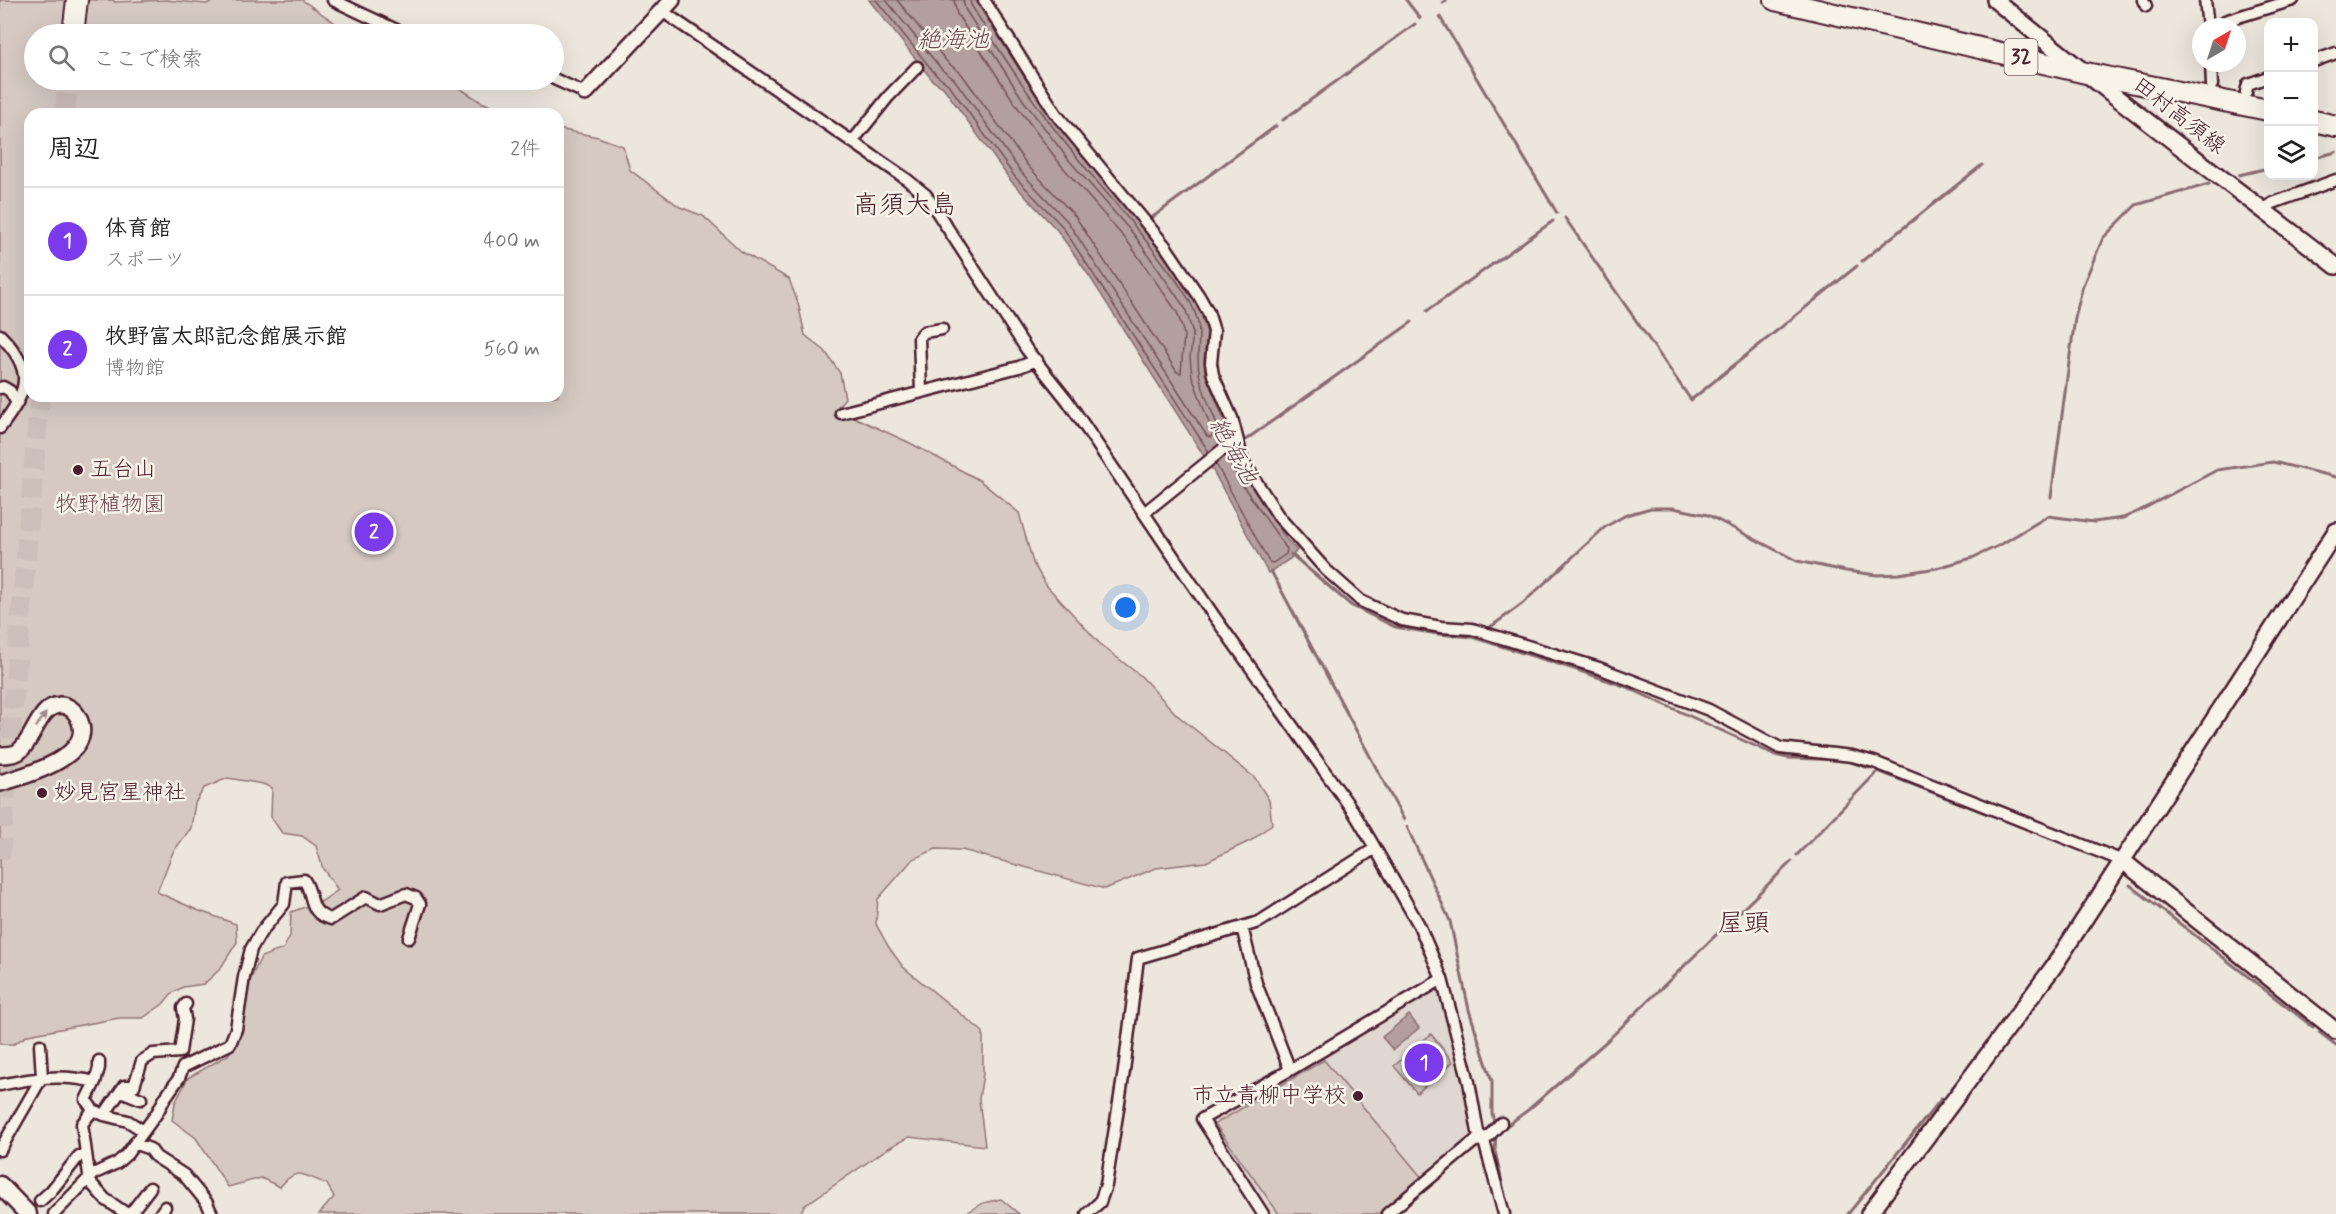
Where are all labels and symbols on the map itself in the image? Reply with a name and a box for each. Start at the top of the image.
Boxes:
north arrow [2192,18,2246,72]
water label: 絶海池 [917,25,990,56]
road number: 32 [2004,39,2038,75]
street label: 田村高須線 [2127,71,2231,161]
district label: 高須大島 [853,189,957,223]
water label: 絶海池 [1202,412,1264,491]
place label: 五台山 [90,456,156,484]
marker: 五台山 [71,463,85,477]
park label: 牧野植物園 [55,491,165,519]
pin: 2 [354,510,394,554]
your location [1111,593,1140,622]
one-way arrow [35,712,46,728]
place label: 妙見宮星神社 [54,779,186,807]
marker: 妙見宮星神社 [35,786,49,800]
district label: 屋頭 [1718,907,1770,941]
pin: 1 [1404,1040,1444,1086]
place label: 市立青柳中学校 [1192,1082,1346,1110]
marker: 市立青柳中学校 [1351,1089,1365,1103]

